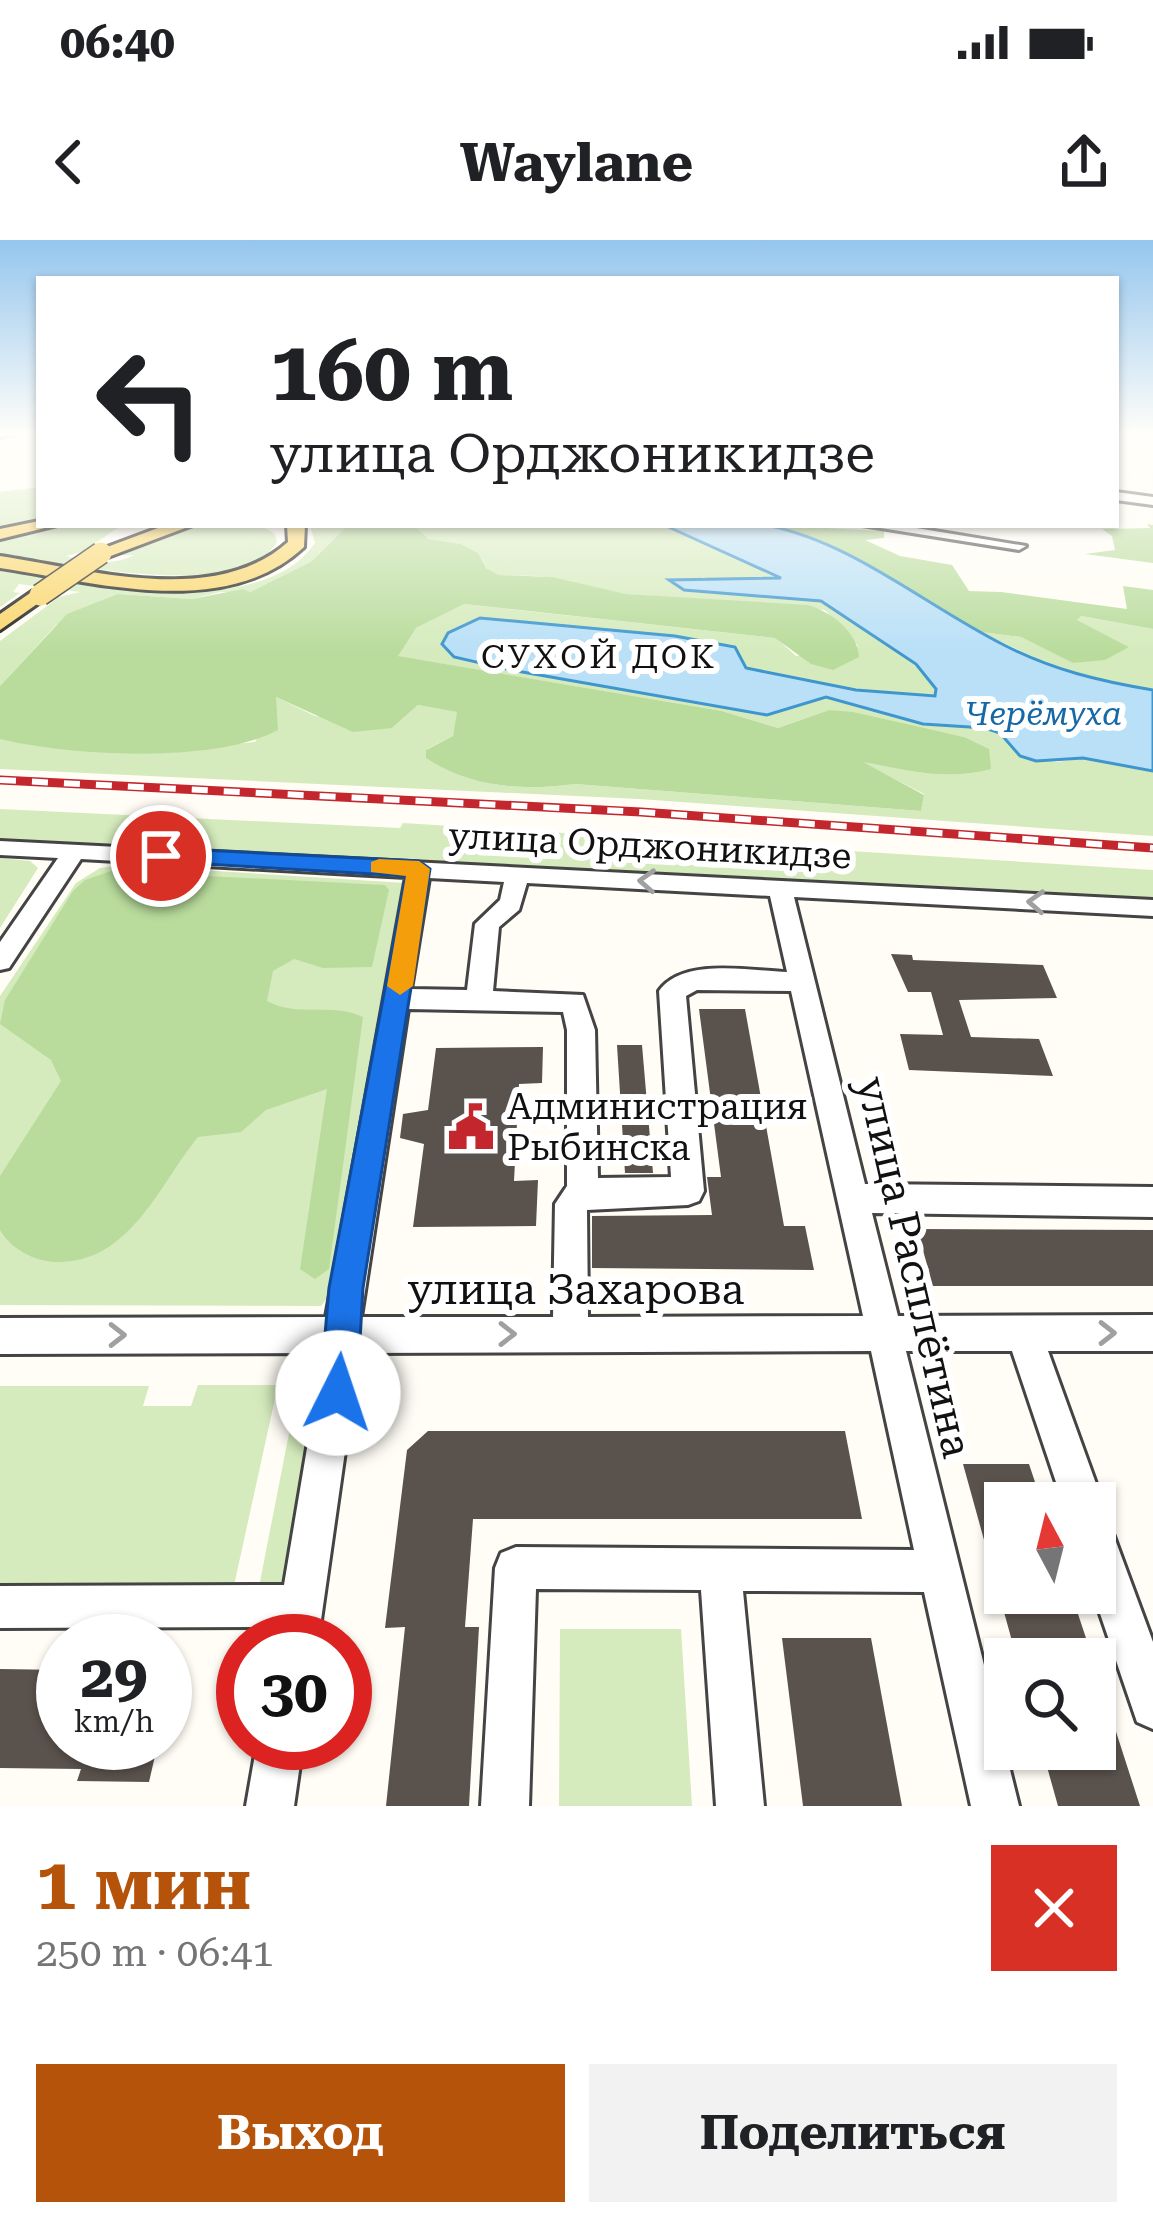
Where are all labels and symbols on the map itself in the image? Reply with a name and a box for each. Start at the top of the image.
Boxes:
district label: СУХОЙ ДОК [481,637,717,676]
water label: Черёмуха [964,694,1122,733]
pin [110,805,212,907]
street label: улица Орджоникидзе [447,814,852,878]
one-way arrow [637,868,656,894]
one-way arrow [1026,889,1045,915]
street label: улица Расплётина [847,1072,982,1463]
place label: Администрация Рыбинска [507,1086,807,1169]
public building icon: Администрация Рыбинска [446,1102,496,1152]
street label: улица Захарова [408,1265,745,1314]
one-way arrow [1099,1320,1117,1346]
one-way arrow [499,1321,517,1347]
one-way arrow [109,1322,127,1348]
position arrow [275,1330,401,1456]
north arrow [984,1482,1116,1614]
speed limit sign: 30 [216,1614,372,1770]

